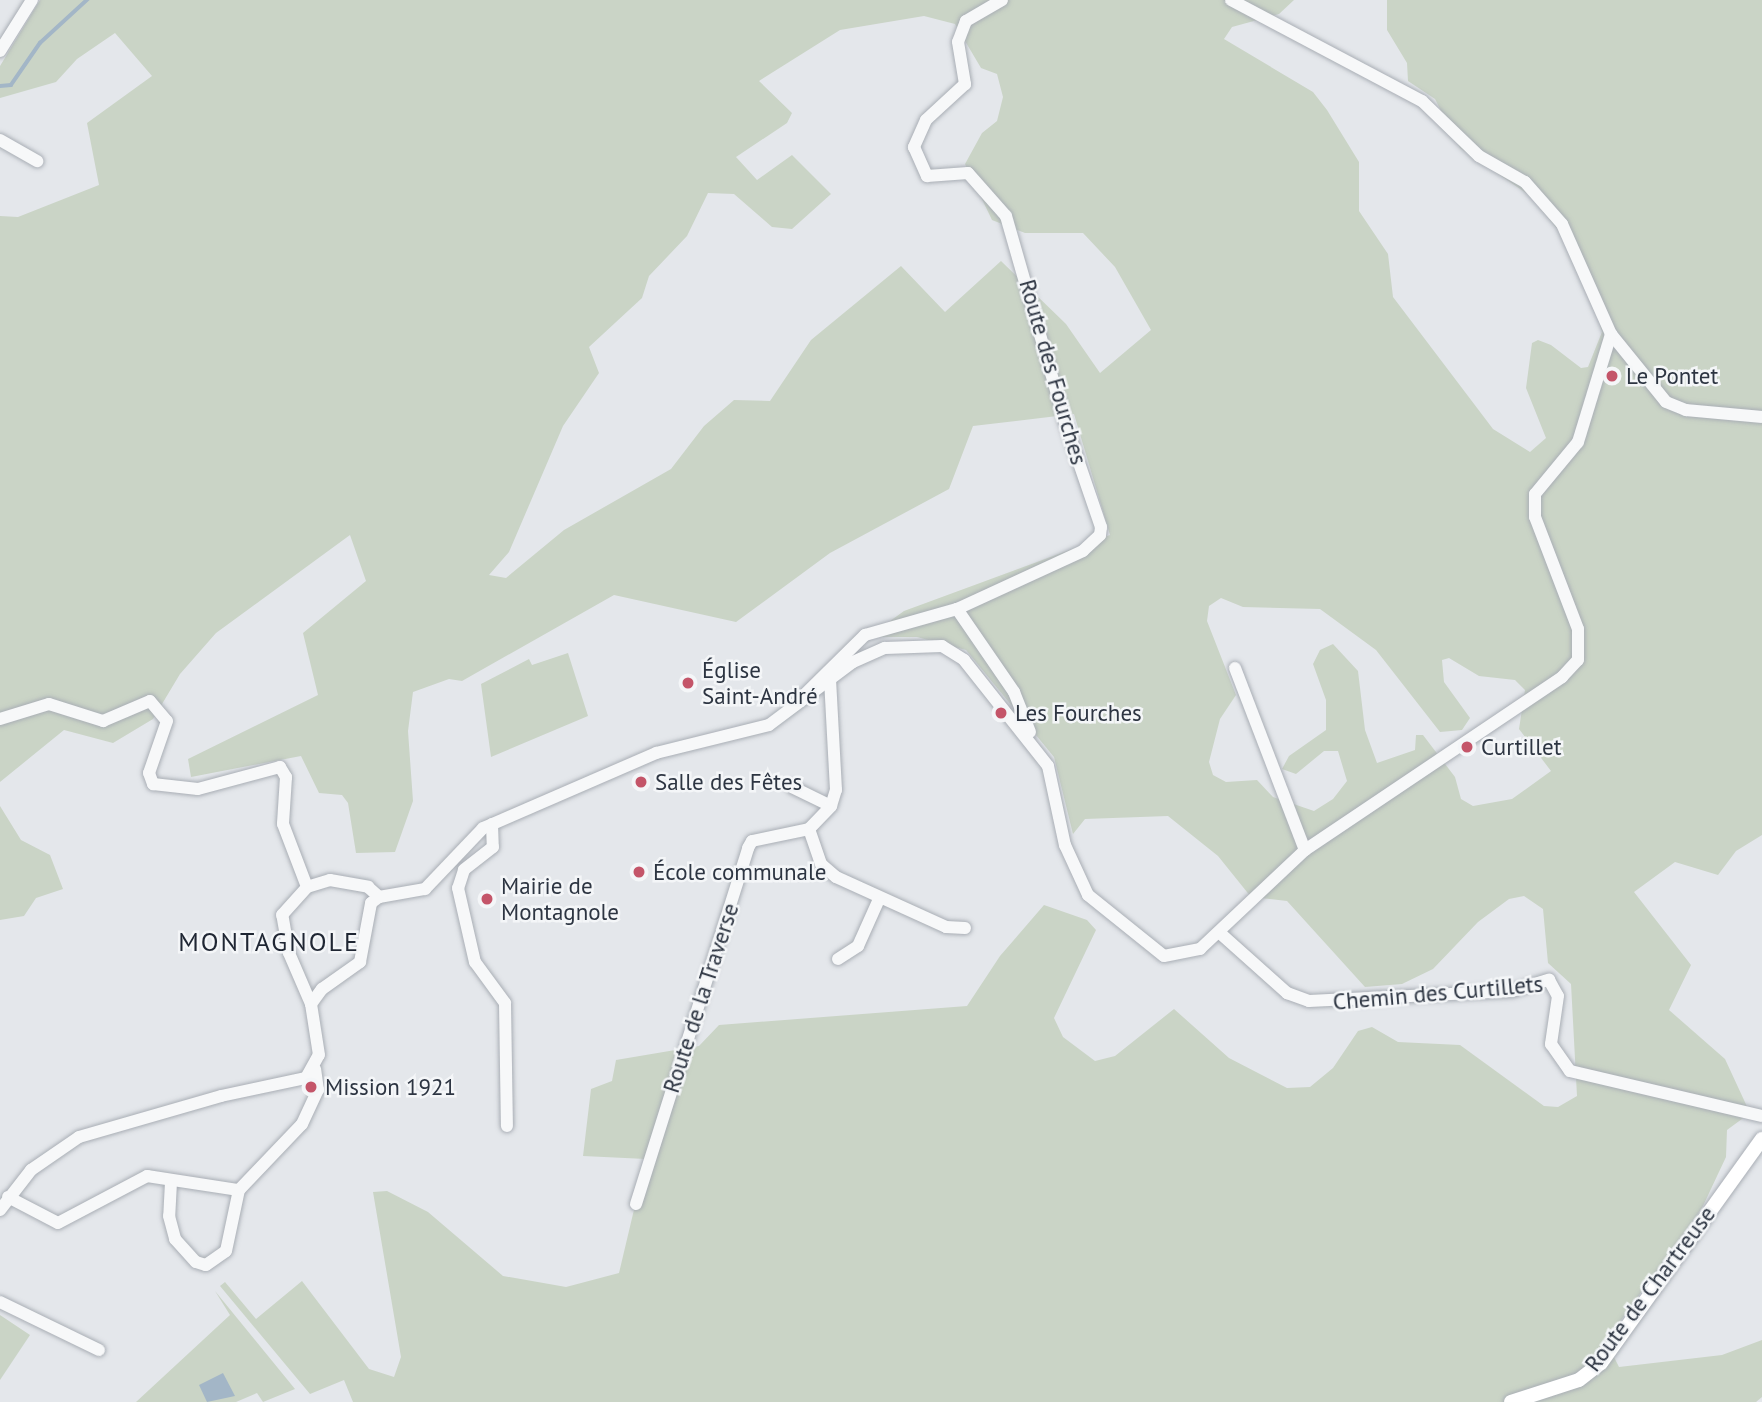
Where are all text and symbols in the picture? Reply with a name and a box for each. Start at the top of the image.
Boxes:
street label: Route des Fourches [1013,276,1093,468]
place label: Le Pontet [1626,362,1718,390]
marker: Le Pontet [1604,368,1620,384]
place label: Église Saint-André [702,656,818,710]
marker: Église Saint-André [680,675,696,691]
place label: Les Fourches [1015,699,1142,727]
marker: Les Fourches [993,705,1009,721]
place label: Curtillet [1481,733,1562,761]
marker: Curtillet [1459,739,1475,755]
place label: Salle des Fêtes [655,768,802,796]
marker: Salle des Fêtes [633,774,649,790]
place label: École communale [653,858,826,886]
marker: École communale [631,864,647,880]
place label: Mairie de Montagnole [501,872,619,926]
marker: Mairie de Montagnole [479,891,495,907]
street label: Route de la Traverse [657,899,745,1097]
district label: MONTAGNOLE [179,926,359,958]
street label: Chemin des Curtillets [1332,970,1544,1016]
place label: Mission 1921 [325,1073,456,1101]
marker: Mission 1921 [303,1079,319,1095]
street label: Route de Chartreuse [1579,1201,1721,1377]

